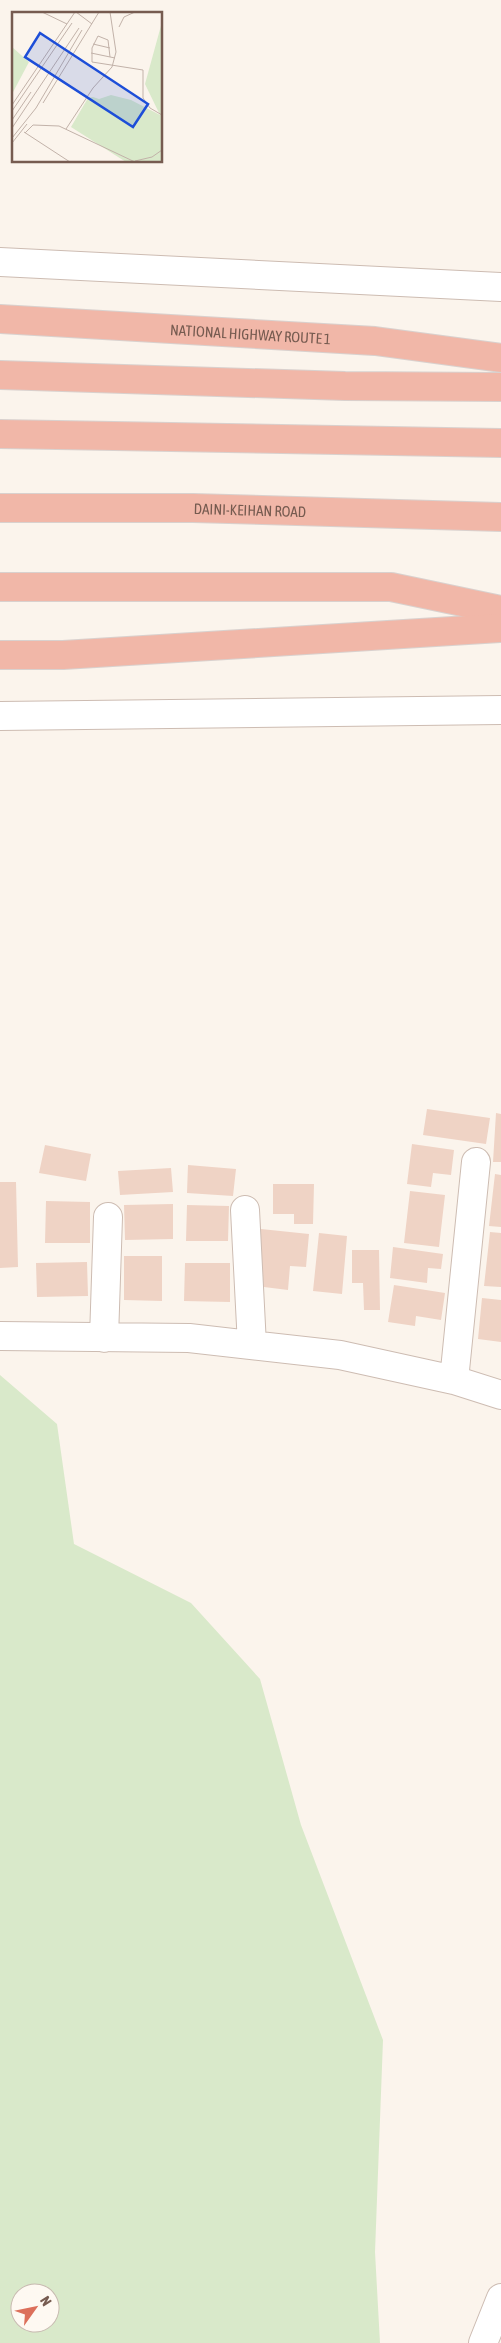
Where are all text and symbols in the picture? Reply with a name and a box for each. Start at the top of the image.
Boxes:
inset map [12,12,162,162]
street label: NATIONAL HIGHWAY ROUTE 1 [170,320,332,347]
street label: DAINI-KEIHAN ROAD [193,500,306,520]
north arrow [10,2283,60,2333]
text: N [37,2293,55,2309]

